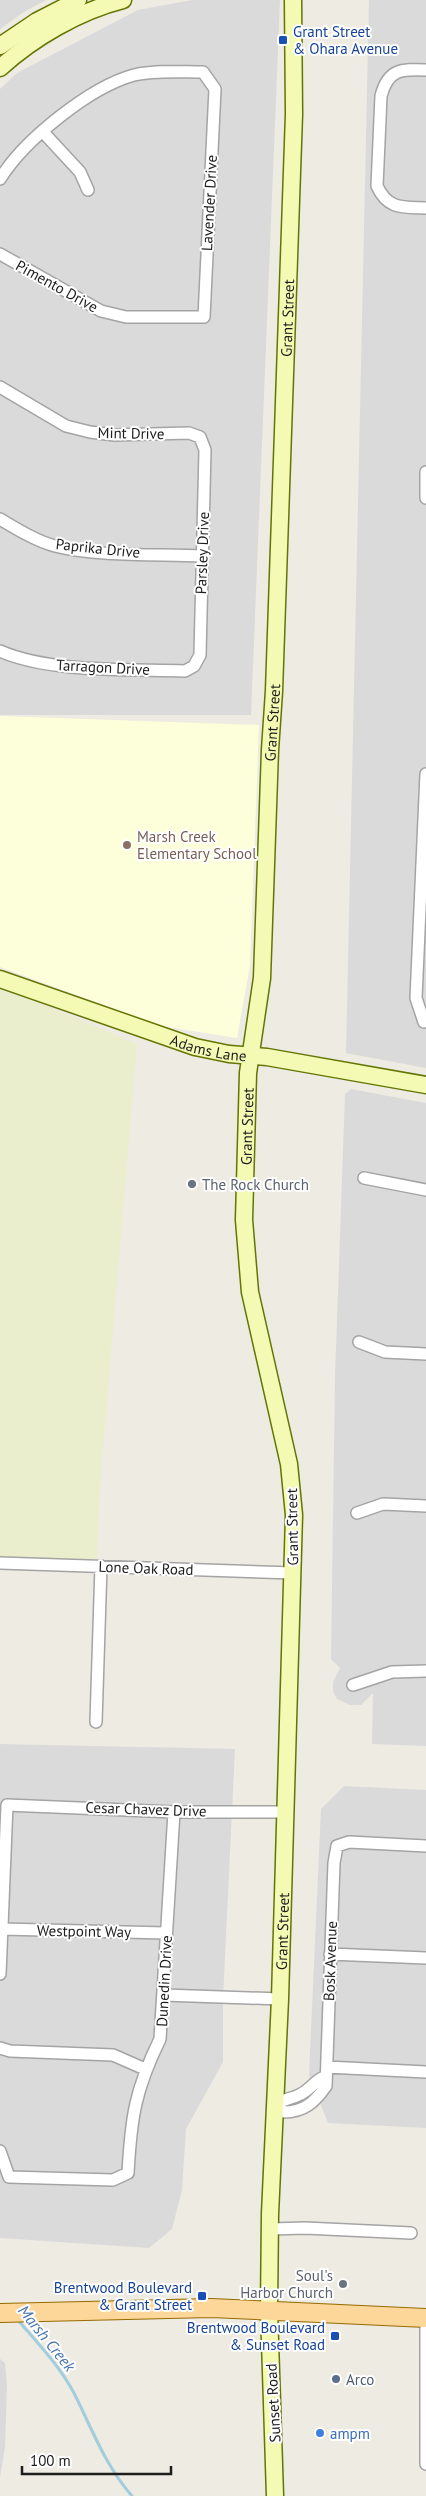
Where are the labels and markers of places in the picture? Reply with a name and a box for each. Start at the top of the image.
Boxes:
place label: Grant Street & Ohara Avenue [293,22,398,58]
marker: Grant Street & Ohara Avenue [277,34,289,46]
place label: Marsh Creek Elementary School [137,827,257,863]
marker: Marsh Creek Elementary School [121,839,133,851]
place label: The Rock Church [202,1175,309,1194]
marker: The Rock Church [186,1178,198,1190]
place label: Soul's Harbor Church [240,2266,333,2302]
place label: Brentwood Boulevard & Grant Street [54,2278,192,2314]
marker: Soul's Harbor Church [337,2278,349,2290]
marker: Brentwood Boulevard & Grant Street [196,2290,208,2302]
place label: Brentwood Boulevard & Sunset Road [187,2318,325,2354]
marker: Brentwood Boulevard & Sunset Road [329,2330,341,2342]
place label: Arco [346,2370,374,2389]
marker: Arco [330,2373,342,2385]
place label: ampm [330,2424,370,2443]
marker: ampm [314,2427,326,2439]

